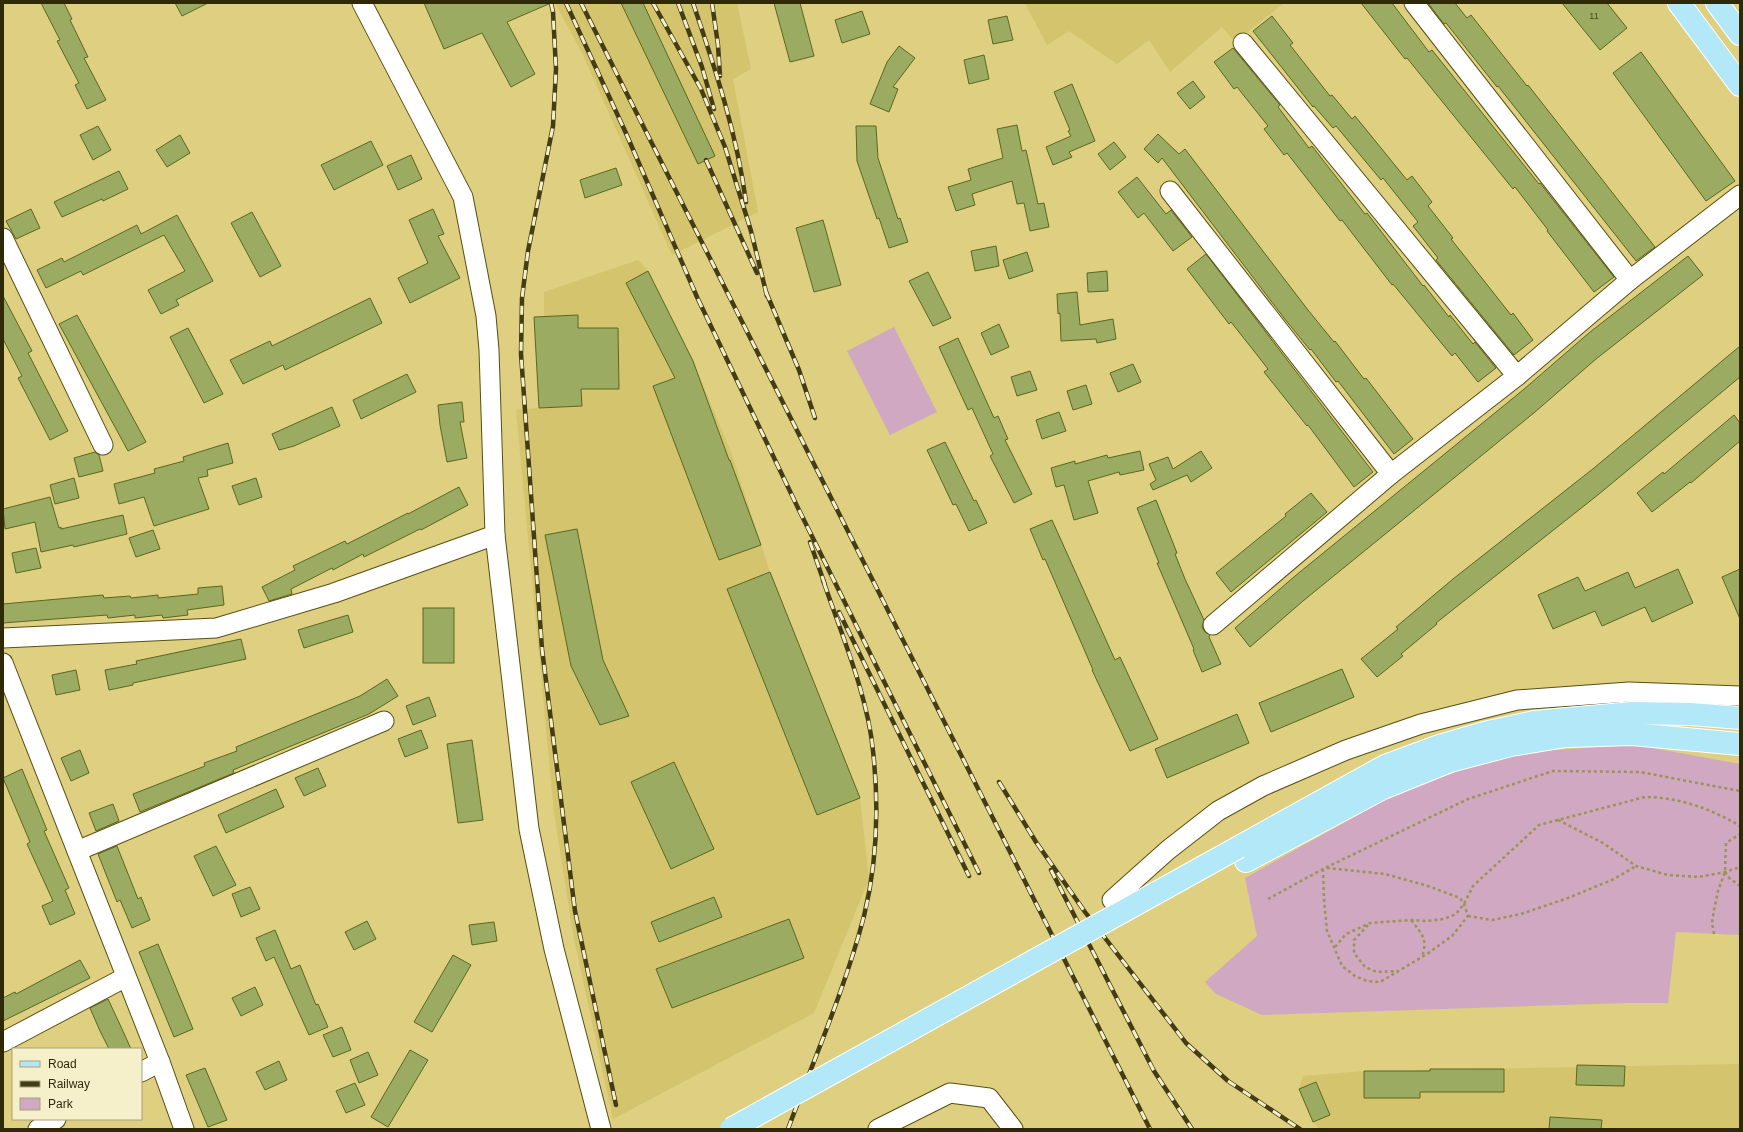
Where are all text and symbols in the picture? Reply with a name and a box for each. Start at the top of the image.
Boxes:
house number: 11 [1589,11,1599,21]
legend [12,1048,142,1120]
text: Road [48,1057,77,1071]
text: Railway [48,1077,90,1091]
text: Park [48,1097,74,1111]

